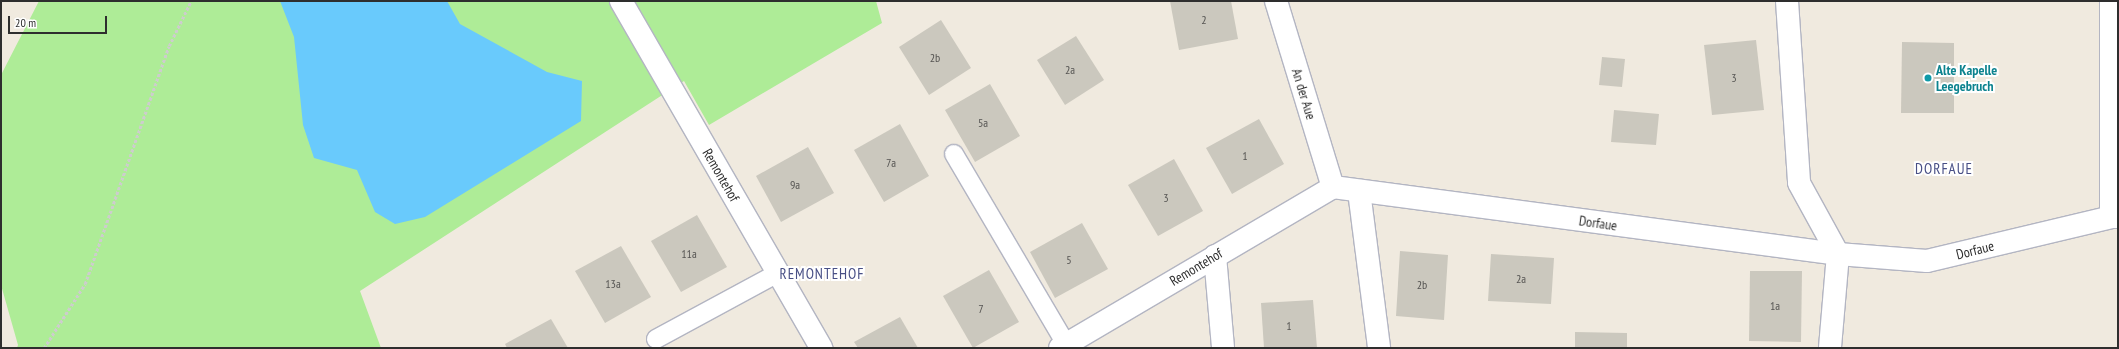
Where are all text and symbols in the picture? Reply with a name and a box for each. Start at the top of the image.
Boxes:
scale bar [10,8,109,34]
house number: 2 [1201,13,1207,27]
text: 20 m [15,15,36,30]
house number: 2b [930,51,940,65]
place label: Alte Kapelle Leegebruch [1936,62,1997,94]
house number: 2a [1065,63,1075,77]
street label: An der Aue [1288,66,1320,122]
house number: 3 [1731,71,1737,85]
marker: Alte Kapelle Leegebruch [1923,73,1933,83]
house number: 5a [978,116,988,130]
street label: Remontehof [699,145,743,205]
house number: 1 [1242,149,1248,163]
house number: 7a [886,156,896,170]
district label: DORFAUE [1915,160,1973,178]
house number: 9a [790,178,800,192]
house number: 3 [1163,191,1169,205]
street label: Dorfaue [1578,212,1618,234]
street label: Dorfaue [1954,237,1996,263]
street label: Remontehof [1167,245,1225,289]
house number: 11a [681,247,697,261]
house number: 5 [1066,253,1072,267]
district label: REMONTEHOF [779,265,865,283]
house number: 2a [1516,272,1526,286]
house number: 13a [605,277,621,291]
house number: 2b [1417,278,1427,292]
house number: 1a [1770,299,1780,313]
house number: 7 [978,302,984,316]
house number: 1 [1286,319,1292,333]

